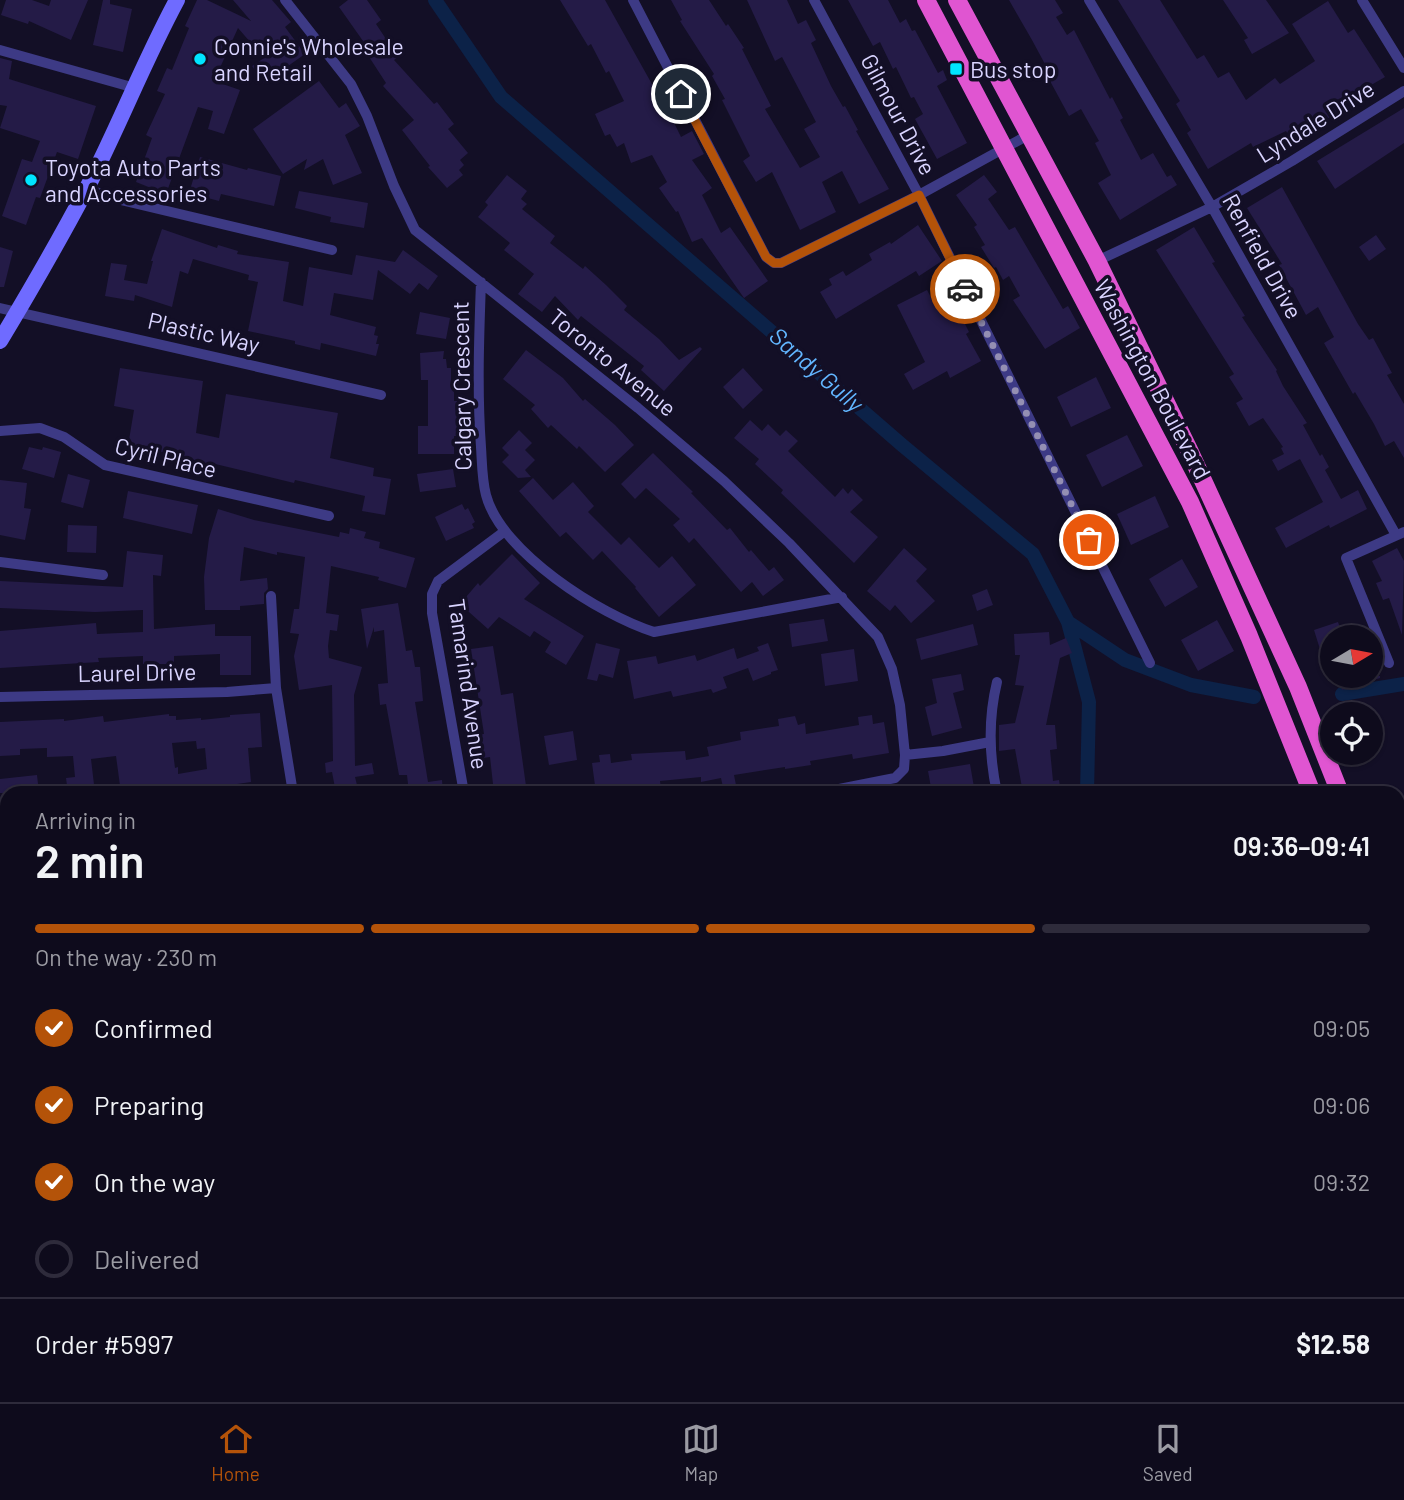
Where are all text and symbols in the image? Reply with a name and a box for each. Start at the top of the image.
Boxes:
place label: Connie's Wholesale and Retail [214,32,404,86]
street label: Gilmour Drive [855,49,943,179]
marker: Connie's Wholesale and Retail [192,51,208,67]
place label: Bus stop [970,55,1056,83]
marker: Bus stop [948,61,964,77]
pin [651,64,711,124]
street label: Lyndale Drive [1251,74,1379,168]
icon: home [662,75,700,113]
place label: Toyota Auto Parts and Accessories [45,153,221,207]
marker: Toyota Auto Parts and Accessories [23,172,39,188]
street label: Renfield Drive [1217,189,1309,323]
courier [930,254,1000,324]
icon: car [946,270,984,308]
street label: Washington Boulevard [1088,274,1218,484]
street label: Calgary Crescent [446,301,476,471]
street label: Toronto Avenue [544,302,682,422]
street label: Plastic Way [145,306,263,359]
water label: Sandy Gully [764,320,871,418]
street label: Cyril Place [112,431,220,483]
pin [1059,510,1119,570]
icon: bag [1070,521,1108,559]
street label: Tamarind Avenue [443,597,495,771]
north arrow [1320,625,1382,688]
map controls [1320,625,1383,765]
street label: Laurel Drive [77,657,197,687]
button: locate [1320,702,1383,765]
text: Arriving in [35,806,136,834]
text: 09:36–09:41 [1233,830,1370,861]
text: 2 min [35,832,144,887]
text: On the way · 230 m [35,943,217,971]
icon: check [35,1009,73,1047]
text: Confirmed [94,1012,213,1043]
text: 09:05 [1312,1014,1370,1042]
icon: check [35,1086,73,1124]
text: Preparing [94,1089,204,1120]
text: 09:06 [1312,1091,1370,1119]
icon: check [35,1163,73,1201]
text: On the way [94,1166,215,1197]
text: 09:32 [1313,1168,1370,1196]
text: Delivered [94,1243,200,1274]
text: Order #5997 [35,1328,173,1359]
text: $12.58 [1296,1328,1370,1359]
tab: Home [211,1420,260,1485]
tab: Map [682,1420,720,1485]
tab: Saved [1143,1420,1193,1485]

